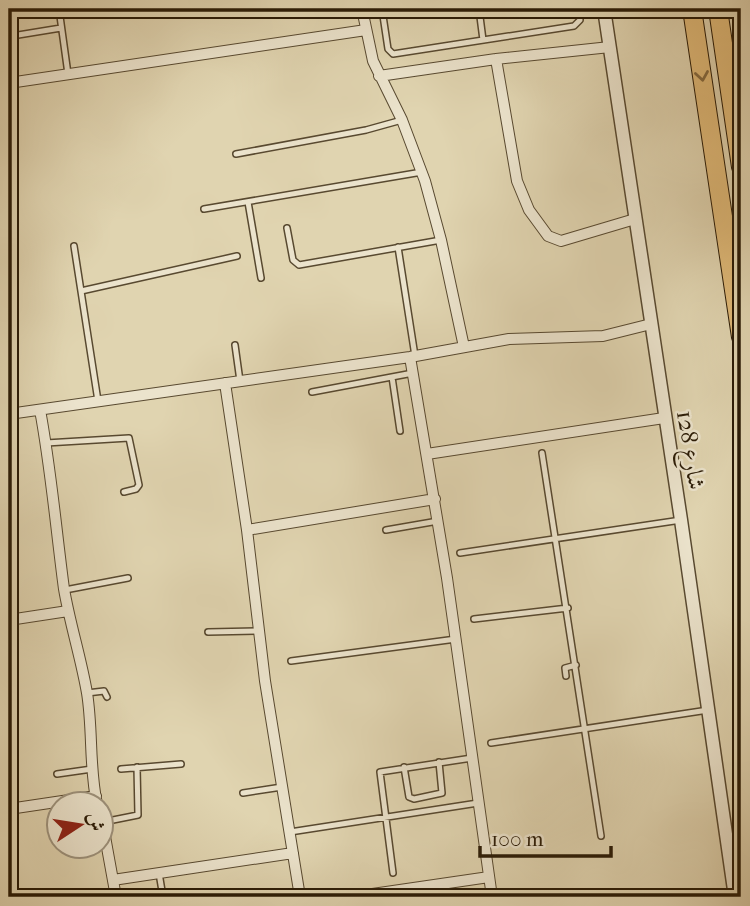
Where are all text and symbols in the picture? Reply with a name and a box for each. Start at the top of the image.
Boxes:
one-way arrow [694,70,709,82]
street label: شارع 128 [665,408,711,493]
north arrow [46,790,116,860]
text: ش [83,810,108,833]
scale bar [480,815,612,859]
text: 100 m [491,827,544,851]

